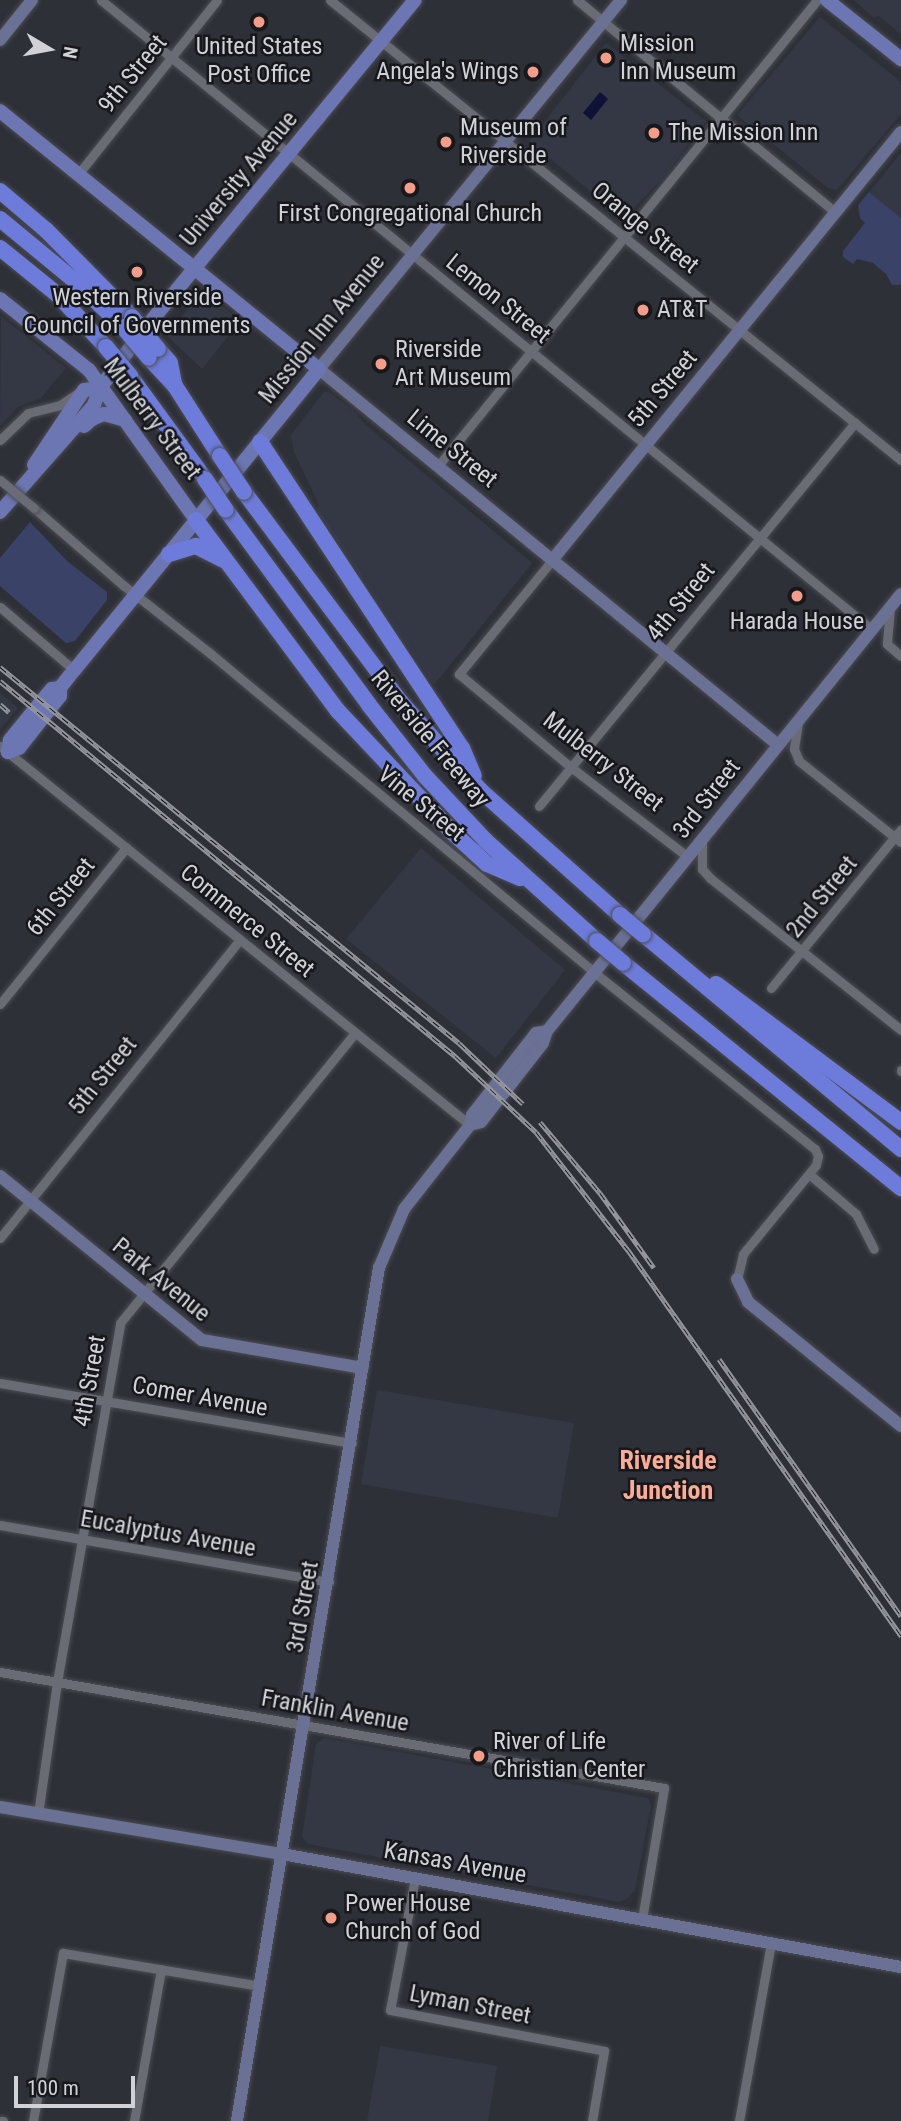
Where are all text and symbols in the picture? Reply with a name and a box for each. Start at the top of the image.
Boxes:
north arrow [14,14,84,84]
marker: United States Post Office [251,14,267,30]
street label: 9th Street [93,29,173,119]
place label: Mission Inn Museum [620,30,736,86]
place label: United States Post Office [196,33,322,89]
text: N [58,45,83,60]
marker: Mission Inn Museum [598,50,614,66]
place label: Angela's Wings [376,58,519,86]
marker: Angela's Wings [525,64,541,80]
street label: University Avenue [174,106,304,252]
place label: Museum of Riverside [460,114,567,170]
place label: The Mission Inn [668,119,818,147]
marker: The Mission Inn [646,125,662,141]
marker: Museum of Riverside [438,134,454,150]
street label: Orange Street [586,176,704,280]
marker: First Congregational Church [402,180,418,196]
place label: First Congregational Church [278,200,542,228]
street label: Mission Inn Avenue [253,248,391,410]
street label: Lemon Street [440,248,556,350]
marker: Western Riverside Council of Governments [129,264,145,280]
place label: Western Riverside Council of Governments [24,284,250,340]
place label: AT&T [657,296,707,324]
marker: AT&T [635,302,651,318]
place label: Riverside Art Museum [395,336,511,392]
street label: 5th Street [622,344,704,434]
street label: Mulberry Street [97,352,207,486]
marker: Riverside Art Museum [373,356,389,372]
street label: Lime Street [401,404,503,494]
street label: 4th Street [641,557,721,647]
marker: Harada House [789,588,805,604]
place label: Harada House [730,608,864,636]
street label: Riverside Freeway [364,665,496,813]
street label: Mulberry Street [537,706,669,818]
street label: 3rd Street [667,754,747,844]
street label: Vine Street [372,760,470,848]
street label: 2nd Street [780,850,864,944]
street label: 6th Street [21,852,101,942]
street label: Commerce Street [174,858,320,984]
street label: 5th Street [63,1031,143,1121]
street label: Park Avenue [106,1232,216,1328]
street label: 4th Street [68,1333,112,1429]
street label: Comer Avenue [130,1371,270,1423]
district label: Riverside Junction [619,1445,717,1506]
street label: Eucalyptus Avenue [78,1504,258,1564]
street label: 3rd Street [281,1559,325,1655]
street label: Franklin Avenue [259,1684,411,1738]
place label: River of Life Christian Center [493,1728,645,1784]
marker: River of Life Christian Center [471,1748,487,1764]
street label: Kansas Avenue [381,1836,529,1890]
place label: Power House Church of God [345,1890,480,1946]
marker: Power House Church of God [323,1910,339,1926]
street label: Lyman Street [407,1979,533,2031]
scale bar [18,2062,138,2106]
text: 100 m [27,2076,79,2100]

